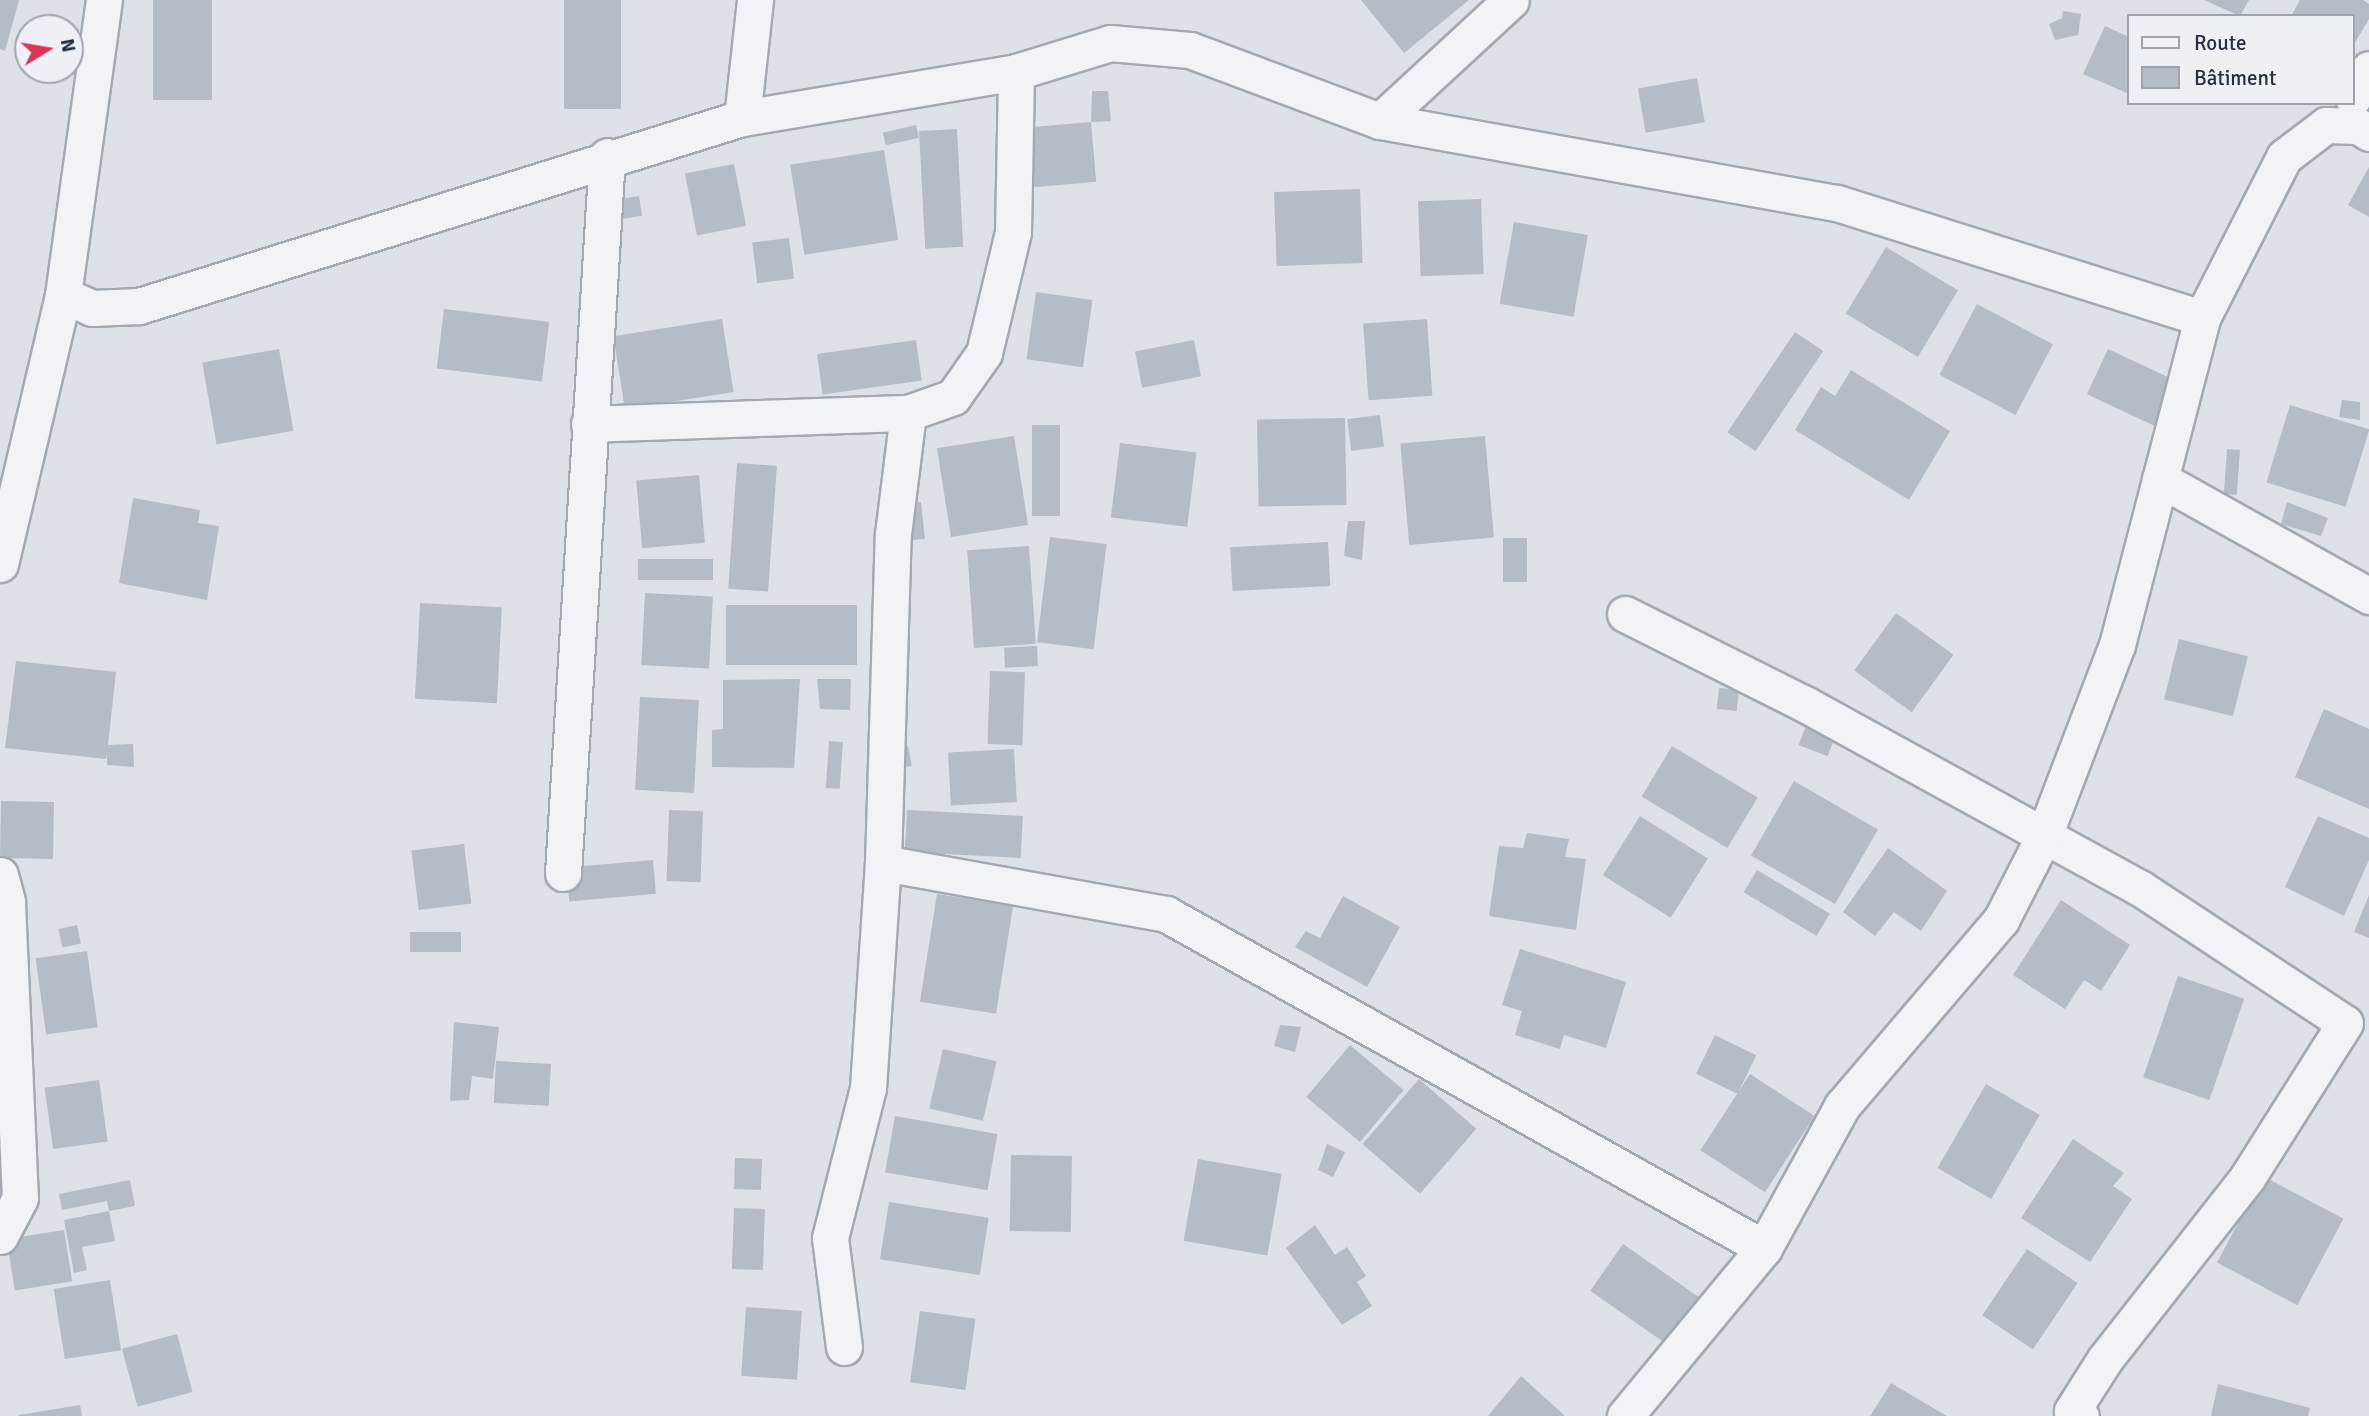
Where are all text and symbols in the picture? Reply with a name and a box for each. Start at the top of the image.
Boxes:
north arrow [14,14,84,84]
legend [2128,14,2355,105]
text: Route [2194,30,2246,56]
text: N [55,37,81,54]
text: Bâtiment [2194,65,2276,91]

